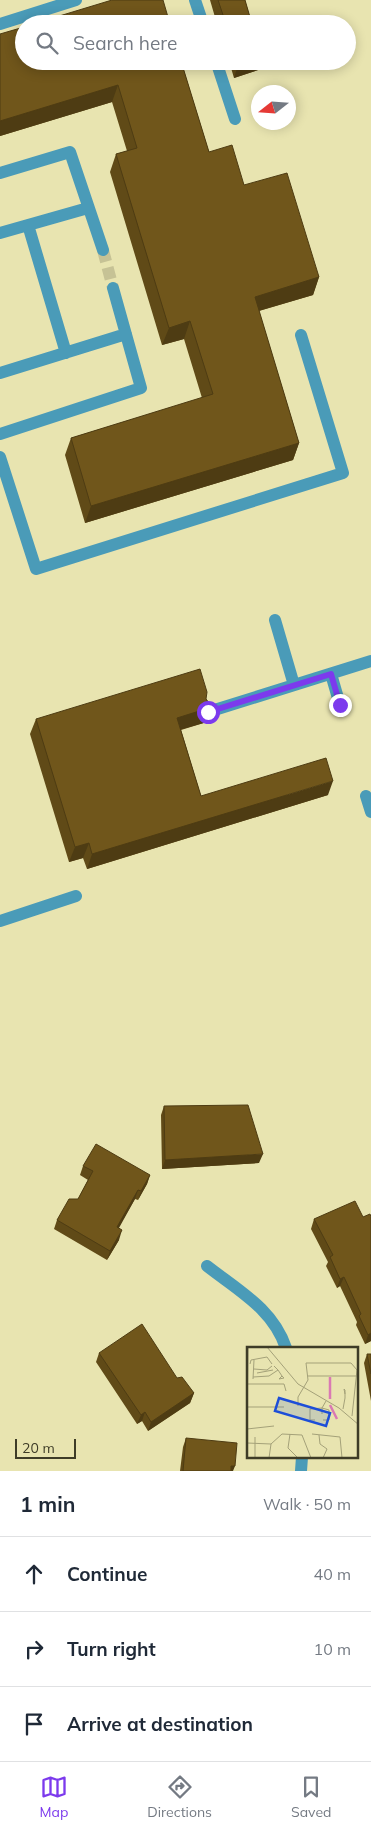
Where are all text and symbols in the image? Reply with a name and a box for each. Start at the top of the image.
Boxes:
search box [15,15,356,70]
icon: search [33,29,61,57]
text: Search here [73,31,177,55]
north arrow [251,85,296,130]
route end [329,694,352,717]
route start [197,701,220,724]
inset map [247,1347,358,1458]
scale bar [15,1436,76,1459]
text: 20 m [22,1439,55,1457]
text: 1 min [20,1491,75,1517]
text: Walk · 50 m [263,1494,351,1514]
icon: ahead [20,1560,48,1588]
text: Continue [67,1562,147,1586]
text: 40 m [314,1564,351,1584]
icon: right [20,1635,48,1663]
text: Turn right [67,1637,156,1661]
text: 10 m [314,1639,351,1659]
icon: arrive [20,1710,48,1738]
text: Arrive at destination [67,1712,253,1736]
tab: Map [40,1773,68,1821]
tab: Directions [147,1773,212,1821]
tab: Saved [291,1773,331,1821]

